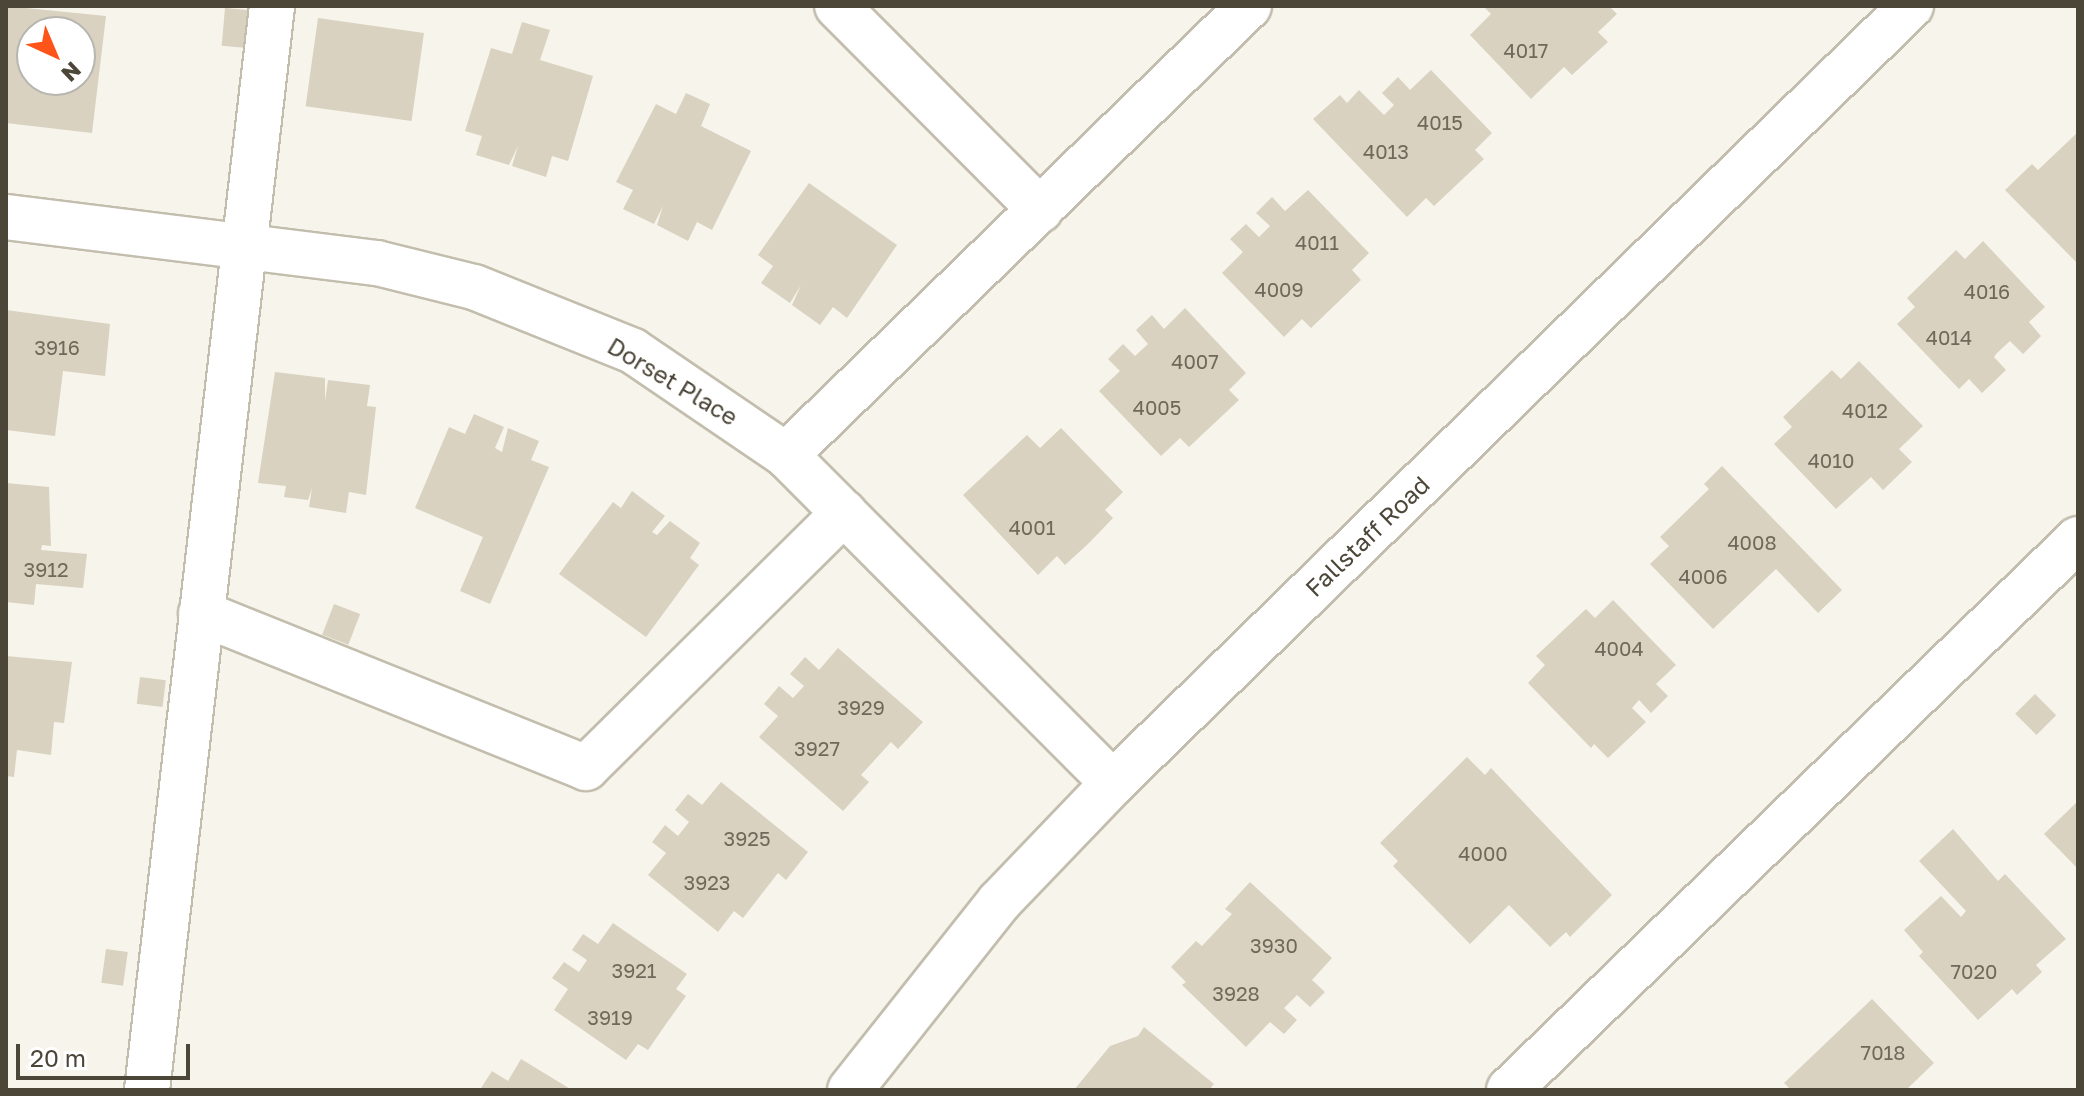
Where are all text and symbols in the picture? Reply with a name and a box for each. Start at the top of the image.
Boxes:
north arrow [16,16,96,96]
house number: 4017 [1504,38,1548,62]
text: N [56,57,87,88]
house number: 4015 [1417,110,1463,134]
house number: 4013 [1363,139,1409,163]
house number: 4011 [1295,230,1339,254]
house number: 4009 [1254,277,1304,301]
house number: 4016 [1964,279,2010,303]
house number: 4014 [1926,325,1972,349]
street label: Dorset Place [603,331,743,431]
house number: 3916 [34,335,80,359]
house number: 4007 [1171,349,1219,373]
house number: 4005 [1133,395,1181,419]
house number: 4012 [1842,398,1888,422]
house number: 4010 [1808,448,1854,472]
street label: Fallstaff Road [1299,470,1435,602]
house number: 4001 [1009,515,1055,539]
house number: 4008 [1727,530,1777,554]
house number: 3912 [23,557,69,581]
house number: 4006 [1678,564,1728,588]
house number: 4004 [1594,636,1644,660]
house number: 3929 [837,695,885,719]
house number: 3927 [794,736,840,760]
house number: 3925 [724,826,770,850]
house number: 4000 [1458,841,1508,865]
house number: 3923 [683,870,731,894]
house number: 3930 [1250,933,1298,957]
house number: 3921 [611,958,657,982]
house number: 7020 [1951,959,1997,983]
house number: 3928 [1212,981,1260,1005]
house number: 3919 [587,1005,633,1029]
scale bar [20,1028,194,1078]
house number: 7018 [1861,1040,1905,1064]
text: 20 m [30,1043,86,1072]

